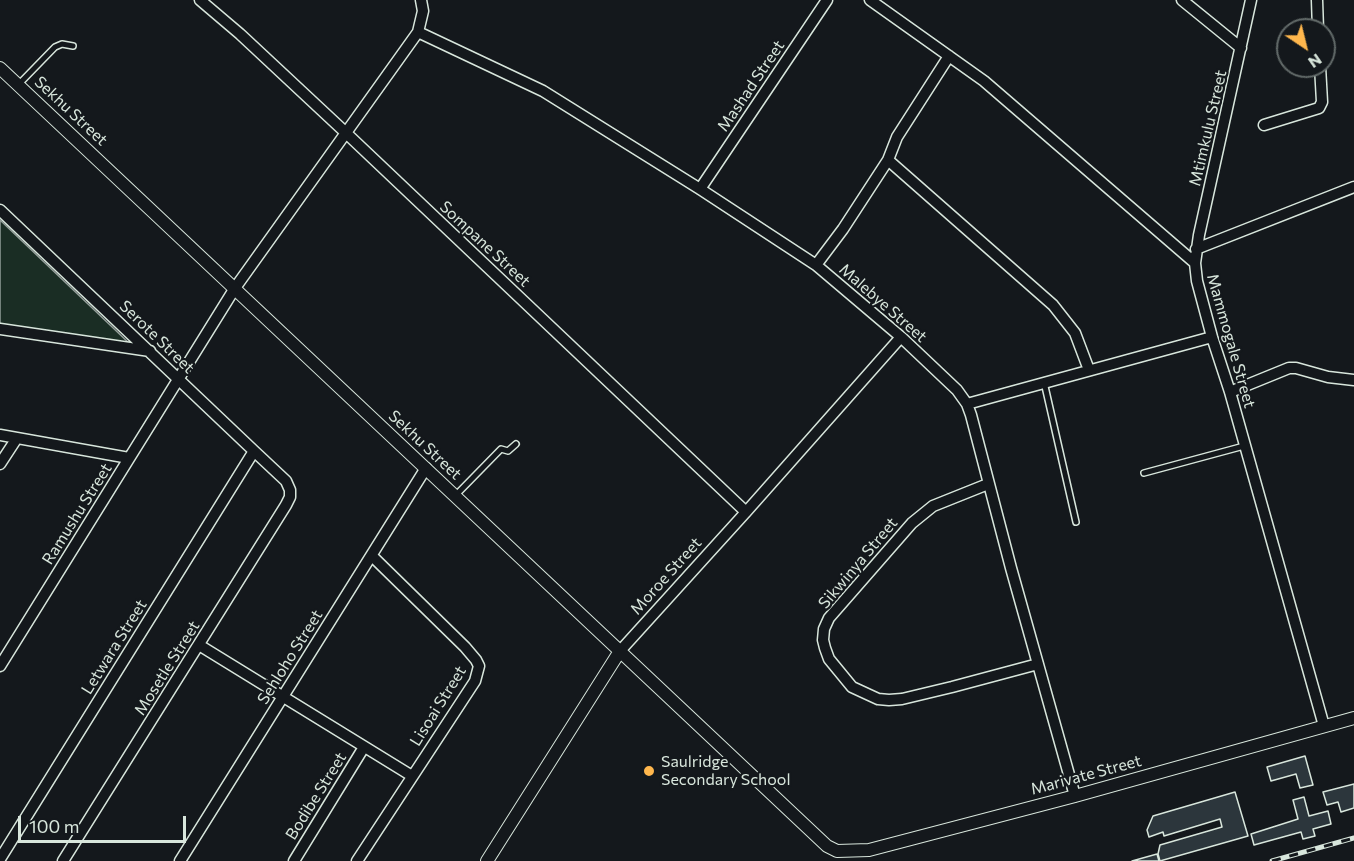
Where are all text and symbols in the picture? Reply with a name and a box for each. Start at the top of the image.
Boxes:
north arrow [1276,18,1336,78]
street label: Mashad Street [713,37,789,135]
text: N [1305,50,1326,73]
street label: Mtimkulu Street [1185,68,1231,188]
street label: Sekhu Street [30,72,112,150]
street label: Sompane Street [436,197,534,291]
street label: Malebye Street [835,260,931,346]
street label: Mammogale Street [1203,272,1259,410]
street label: Serote Street [116,297,198,377]
street label: Sekhu Street [384,406,466,484]
street label: Ramushu Street [38,460,116,568]
street label: Sikwinya Street [814,514,902,612]
street label: Moroe Street [626,533,706,619]
street label: Letwara Street [77,596,151,698]
street label: Sehloho Street [253,606,327,708]
street label: Mosetle Street [130,617,204,719]
street label: Lisoai Street [406,662,470,750]
street label: Bodibe Street [282,749,350,843]
street label: Marivate Street [1029,751,1143,799]
place label: Saulridge Secondary School [661,752,790,790]
marker: Saulridge Secondary School [642,764,656,778]
scale bar [21,804,189,842]
text: 100 m [29,815,79,837]

